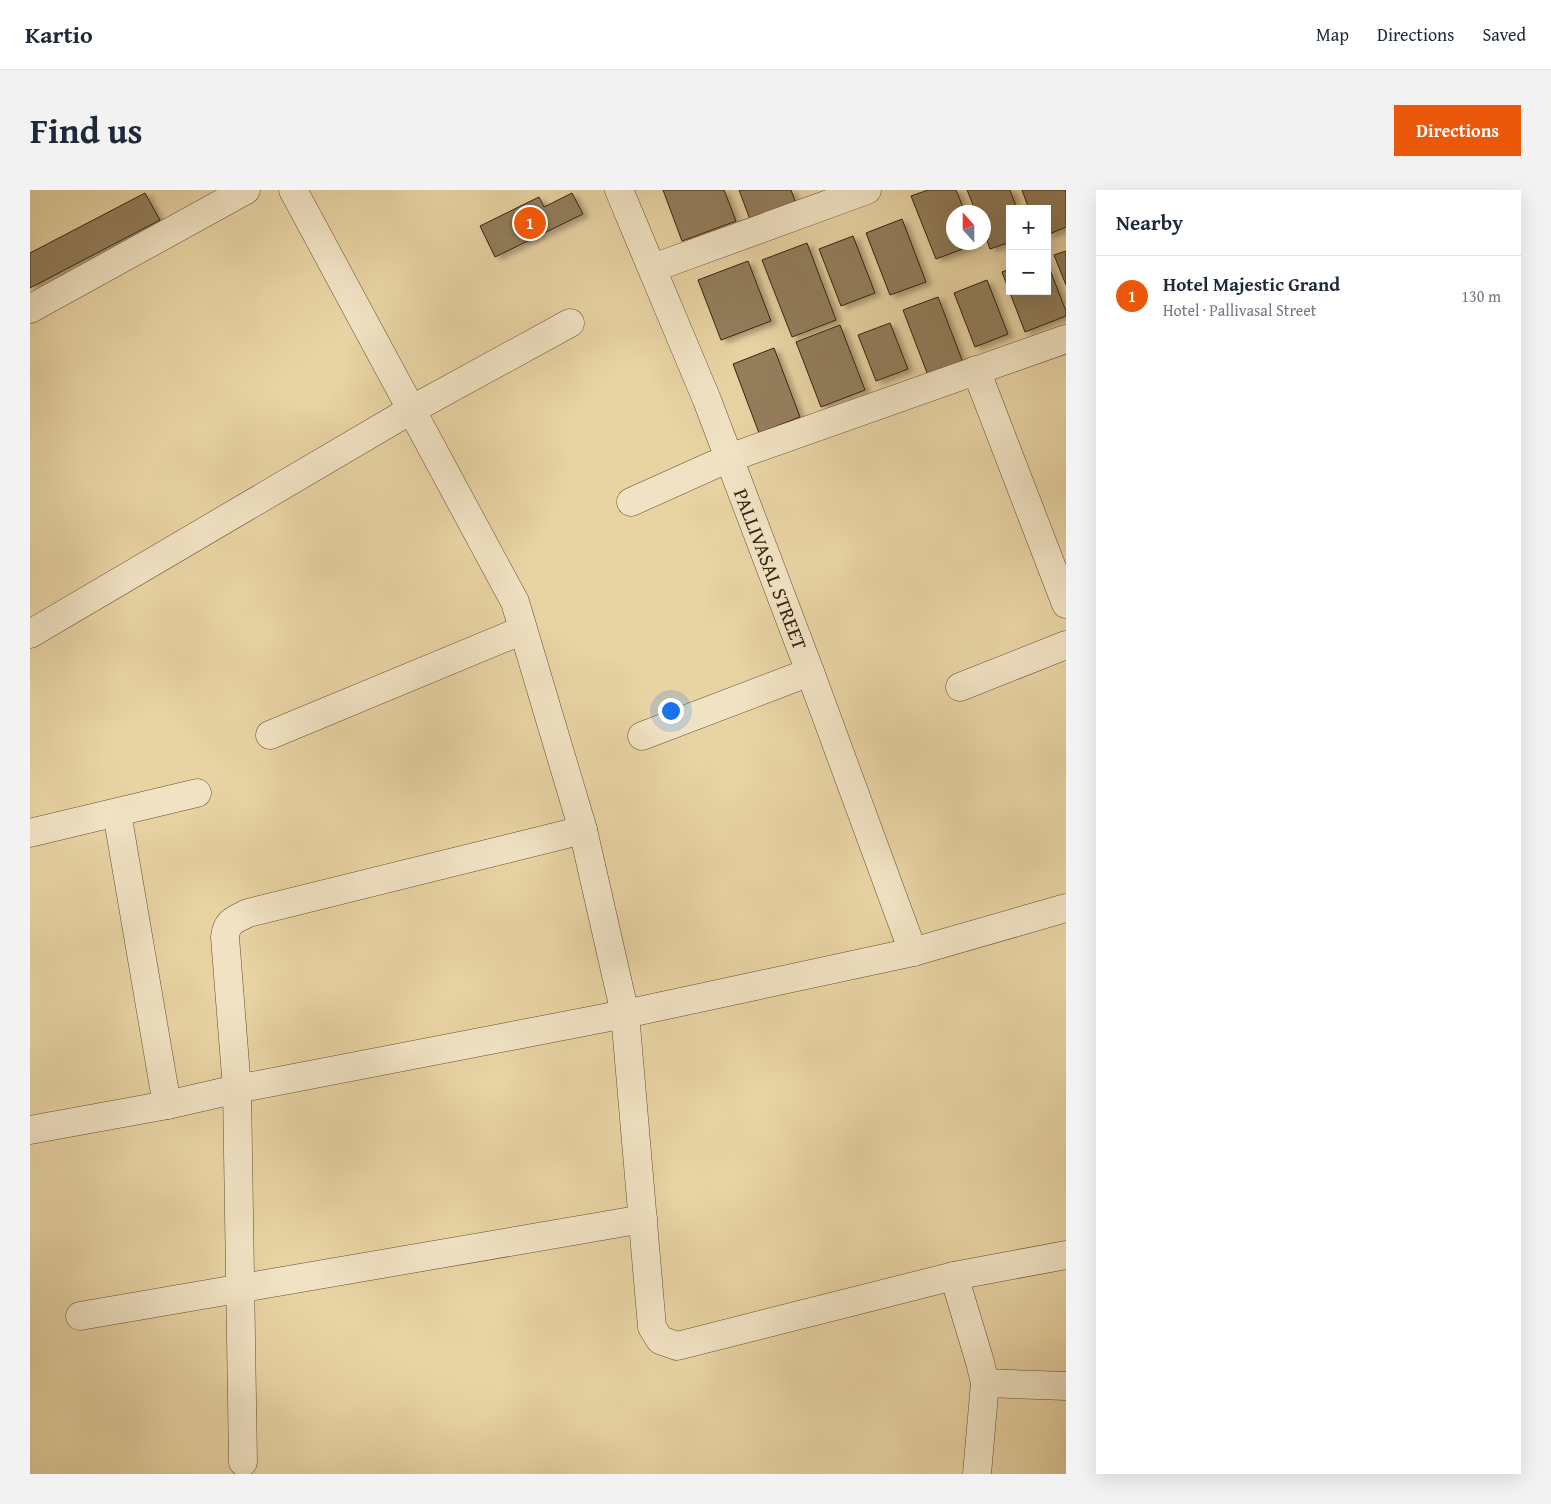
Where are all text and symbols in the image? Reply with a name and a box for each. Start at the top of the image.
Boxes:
text: Kartio [25,17,93,52]
text: Map [1316,21,1349,48]
text: Directions [1377,21,1454,48]
text: Saved [1482,21,1526,48]
text: Find us [30,105,143,156]
button: Directions [1394,105,1521,156]
pin: 1 [514,204,546,242]
north arrow [946,205,991,250]
map controls [1006,205,1051,295]
button: + [1006,205,1051,250]
text: Nearby [1116,207,1183,238]
button: − [1006,250,1051,295]
text: Hotel Majestic Grand [1163,270,1340,298]
text: 1 [1128,284,1136,308]
text: 130 m [1461,284,1501,308]
text: Hotel · Pallivasal Street [1163,298,1316,322]
street label: PALLIVASAL STREET [727,484,815,654]
your location [658,698,684,724]

